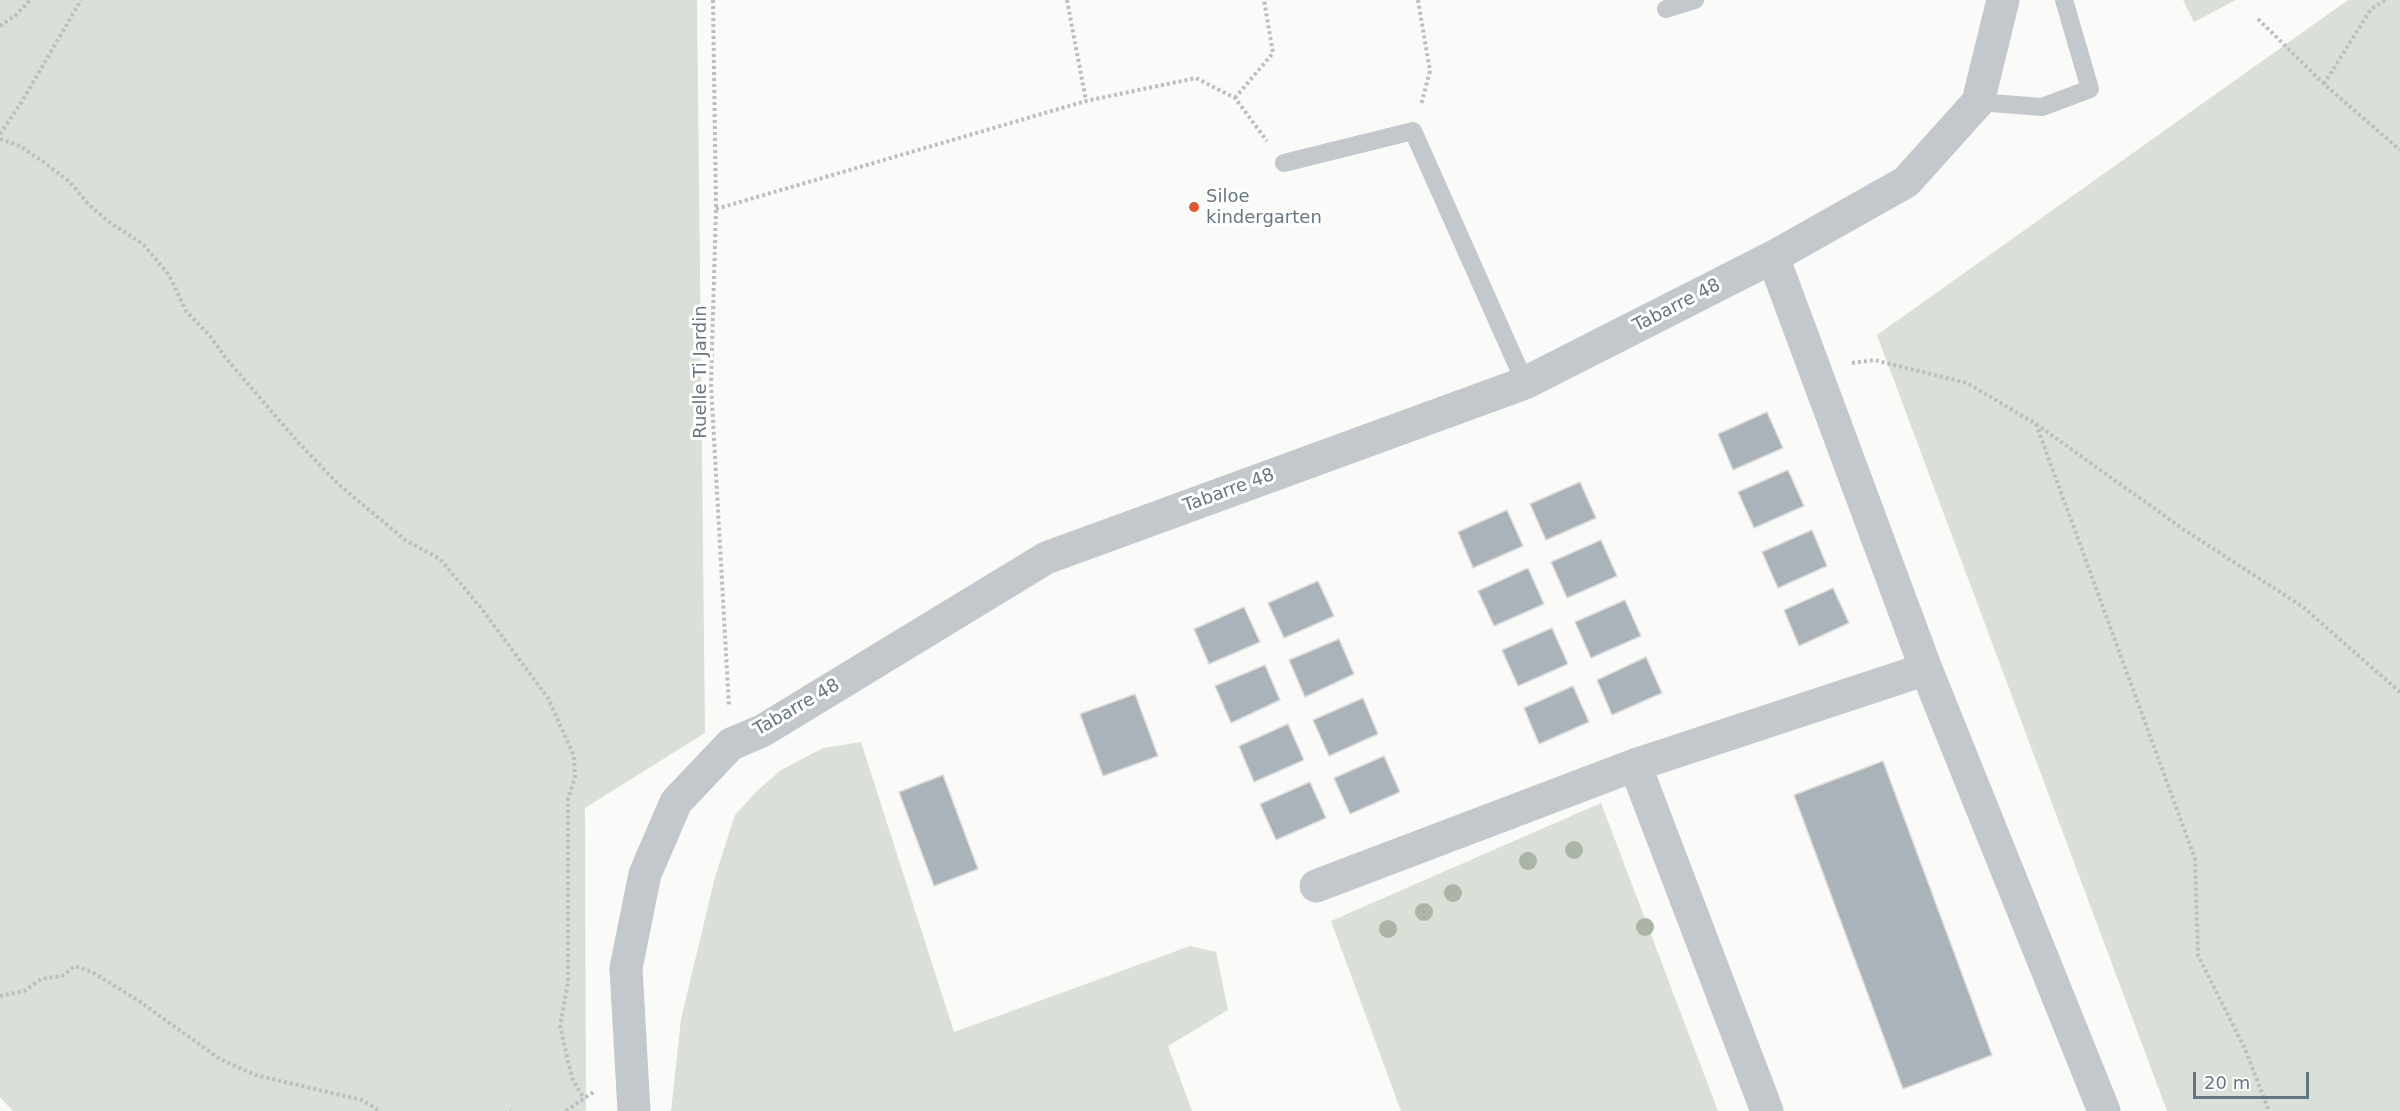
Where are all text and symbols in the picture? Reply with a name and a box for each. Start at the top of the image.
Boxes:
place label: Siloe kindergarten [1206,186,1322,228]
marker: Siloe kindergarten [1187,200,1201,214]
street label: Tabarre 48 [1630,275,1724,337]
street label: Ruelle Ti Jardin [690,305,712,439]
street label: Tabarre 48 [1181,465,1277,517]
street label: Tabarre 48 [750,675,844,741]
scale bar [2196,1060,2312,1098]
text: 20 m [2204,1072,2250,1093]

